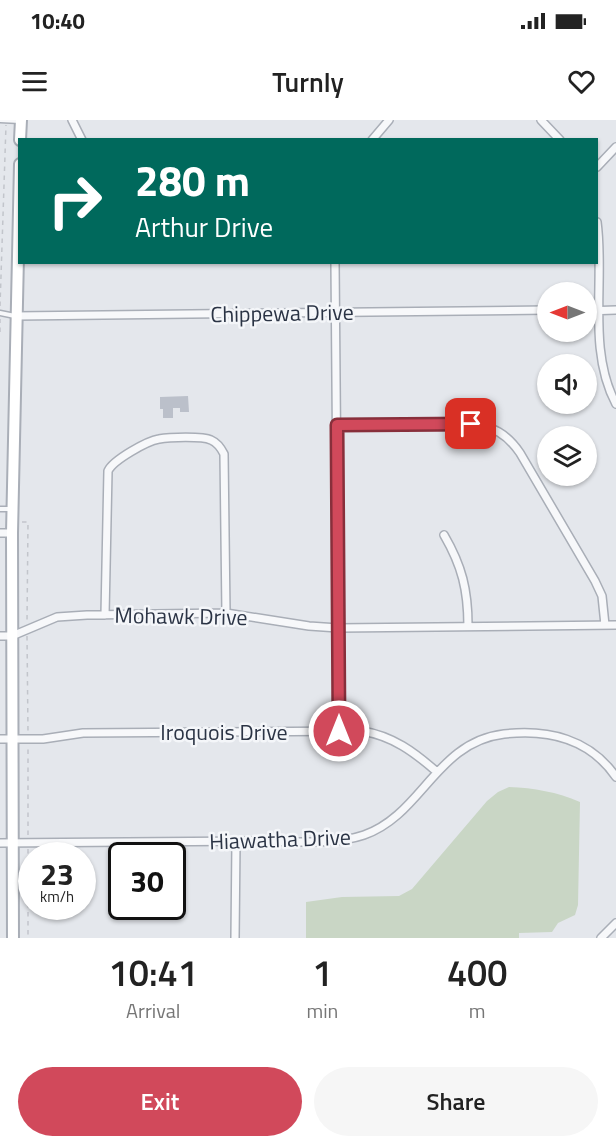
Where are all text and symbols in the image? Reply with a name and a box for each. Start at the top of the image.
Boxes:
text: 10:40 [30,4,85,38]
text: Turnly [272,61,344,102]
icon: menu [18,65,51,98]
icon: heart [565,65,598,98]
text: 280 m [135,148,250,212]
icon: right [36,162,114,240]
text: Arthur Drive [135,206,273,247]
north arrow [537,282,597,342]
map controls [537,282,597,486]
street label: Chippewa Drive [210,295,354,331]
button: sound [537,354,597,414]
pin [445,398,496,449]
icon: arrive [454,407,487,440]
button: layers [537,426,597,486]
street label: Mohawk Drive [114,598,248,634]
position arrow [307,699,371,763]
street label: Iroquois Drive [160,715,288,749]
street label: Hiawatha Drive [209,820,351,858]
speed limit sign: 30 [108,842,186,920]
text: 23 [40,851,74,897]
text: km/h [40,885,74,908]
text: 10:41 [109,945,198,1000]
text: 1 [312,945,332,1000]
text: 400 [447,945,507,1000]
text: Arrival [126,995,180,1026]
text: min [306,995,338,1026]
text: m [469,995,485,1026]
button: Exit [18,1067,302,1136]
button: Share [314,1067,598,1136]

